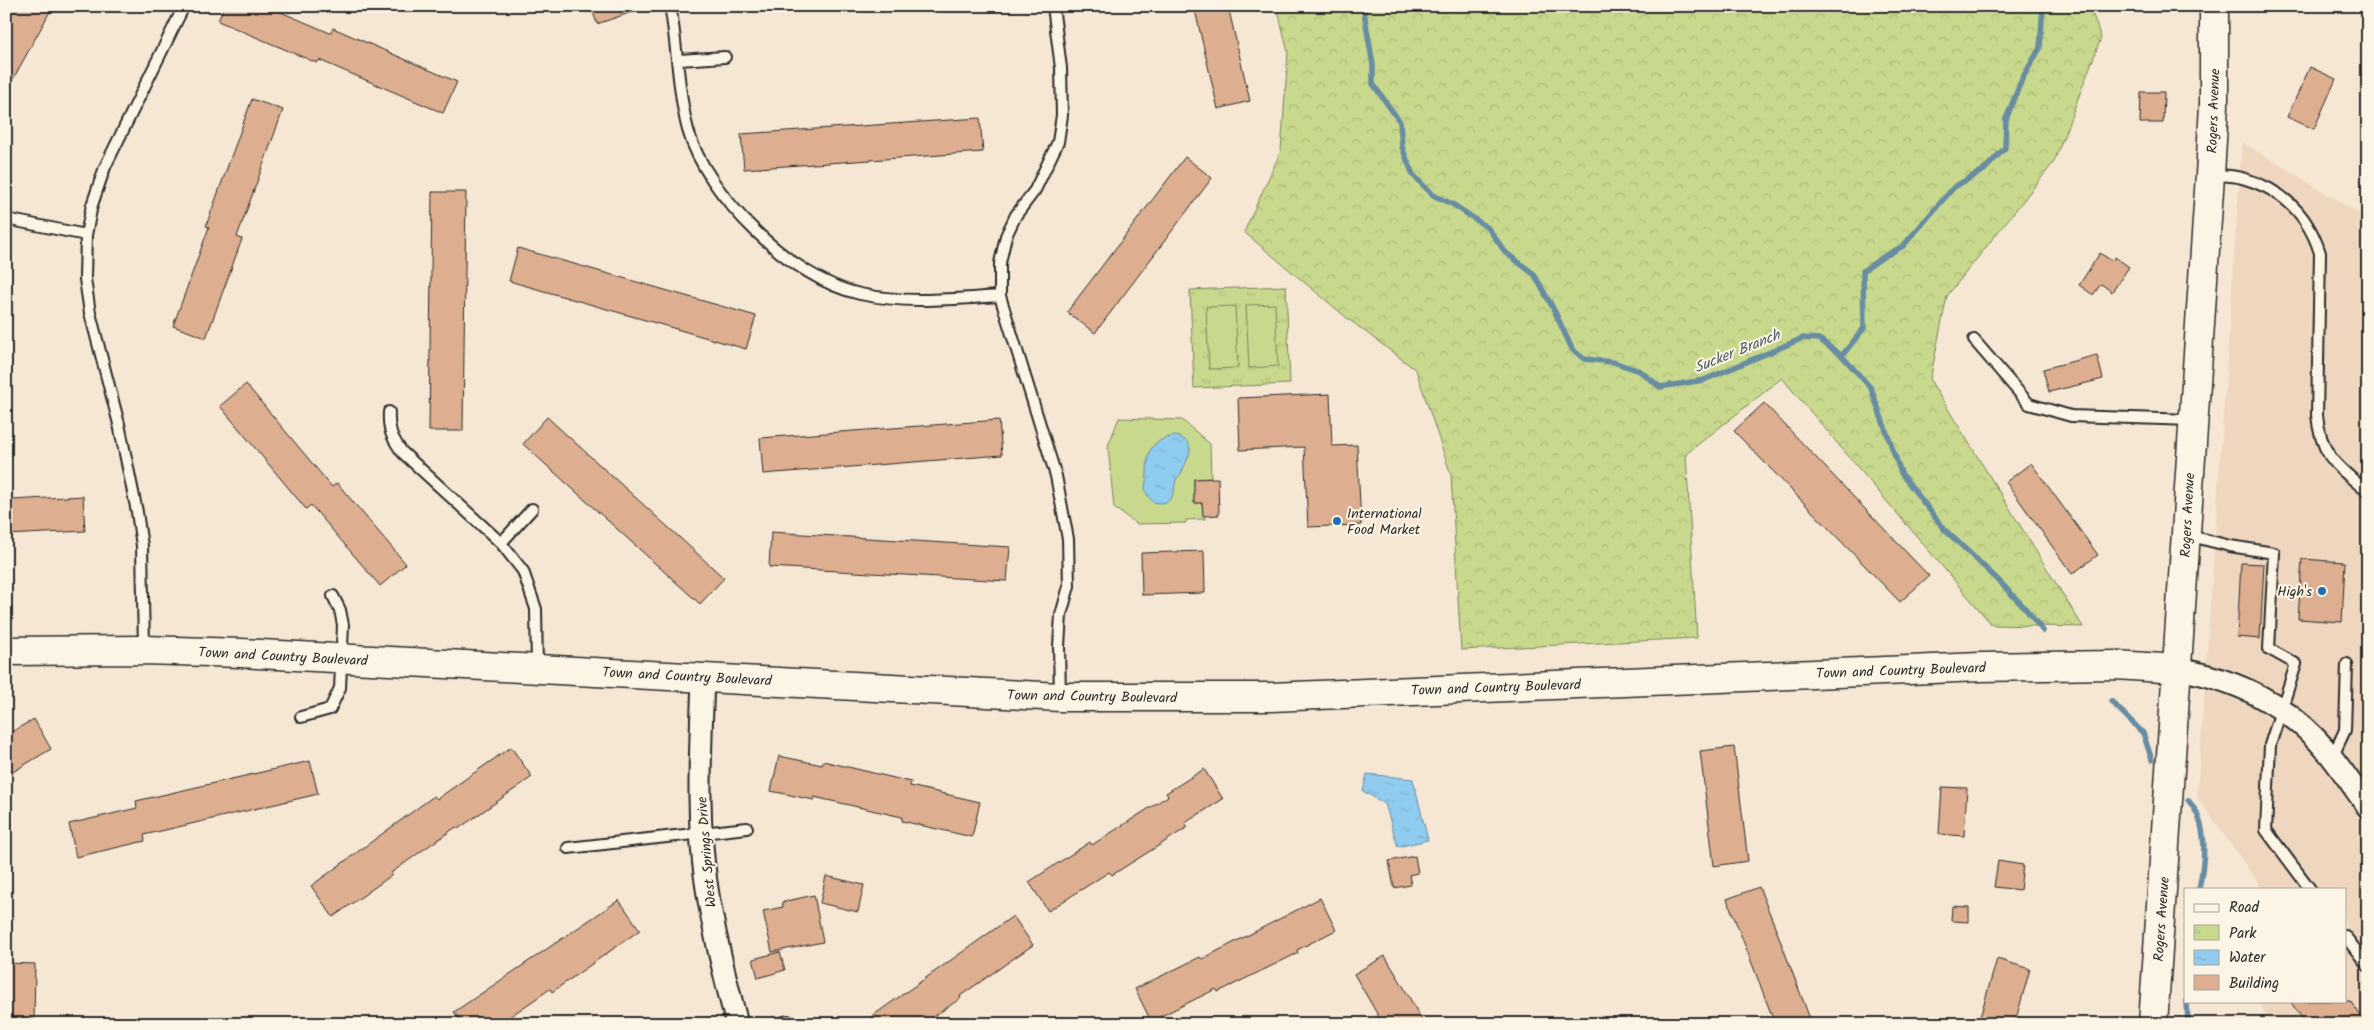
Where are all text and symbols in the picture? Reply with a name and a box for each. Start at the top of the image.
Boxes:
street label: Rogers Avenue [2202,68,2226,154]
water label: Sucker Branch [1691,323,1786,380]
street label: Rogers Avenue [2175,471,2201,558]
place label: International Food Market [1347,503,1422,541]
marker: International Food Market [1331,515,1343,527]
place label: High's [2277,581,2312,603]
marker: High's [2316,585,2328,597]
street label: Town and Country Boulevard [198,642,369,672]
street label: Town and Country Boulevard [1816,657,1987,685]
street label: Town and Country Boulevard [602,662,773,692]
street label: Town and Country Boulevard [1411,674,1582,702]
street label: Town and Country Boulevard [1007,685,1178,709]
street label: West Springs Drive [691,795,723,908]
street label: Rogers Avenue [2148,875,2176,962]
legend [2184,888,2346,1002]
text: Road [2229,896,2260,920]
text: Park [2229,922,2257,946]
text: Water [2229,946,2266,970]
text: Building [2229,972,2279,996]

